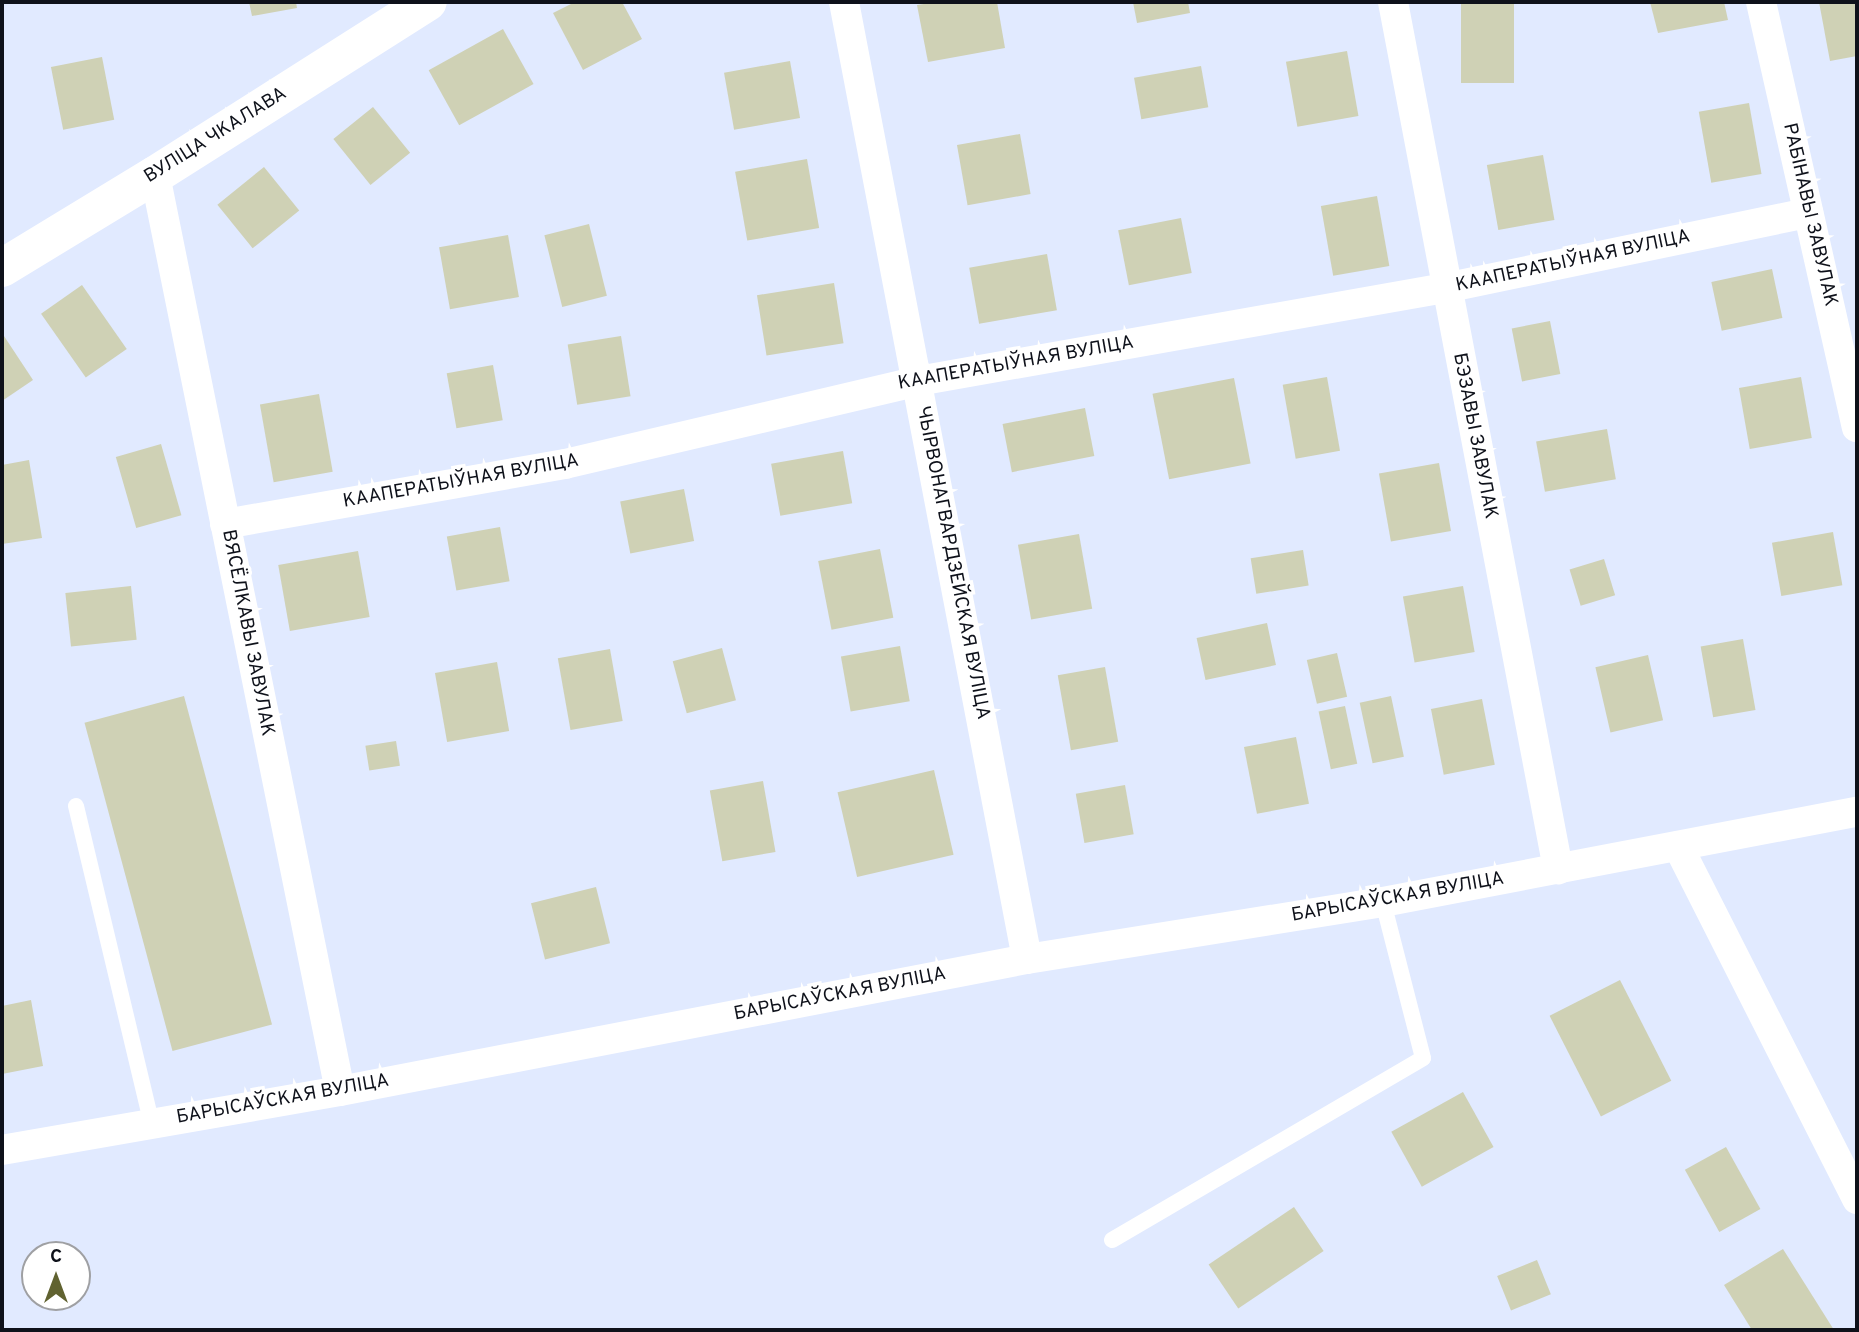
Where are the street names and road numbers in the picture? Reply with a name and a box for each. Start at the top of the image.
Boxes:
street label: ВУЛІЦА ЧКАЛАВА [140,83,292,189]
street label: РАБІНАВЫ ЗАВУЛАК [1777,121,1841,309]
street label: КААПЕРАТЫЎНАЯ ВУЛІЦА [1454,226,1692,298]
street label: КААПЕРАТЫЎНАЯ ВУЛІЦА [896,332,1136,396]
street label: БЭЗАВЫ ЗАВУЛАК [1447,351,1501,521]
street label: ЧЫРВОНАГВАРДЗЕЙСКАЯ ВУЛІЦА [910,404,994,722]
street label: КААПЕРАТЫЎНАЯ ВУЛІЦА [341,450,581,514]
street label: ВЯСЁЛКАВЫ ЗАВУЛАК [216,528,278,738]
street label: БАРЫСАЎСКАЯ ВУЛІЦА [1290,868,1506,928]
street label: БАРЫСАЎСКАЯ ВУЛІЦА [732,963,948,1027]
street label: БАРЫСАЎСКАЯ ВУЛІЦА [175,1070,391,1130]

